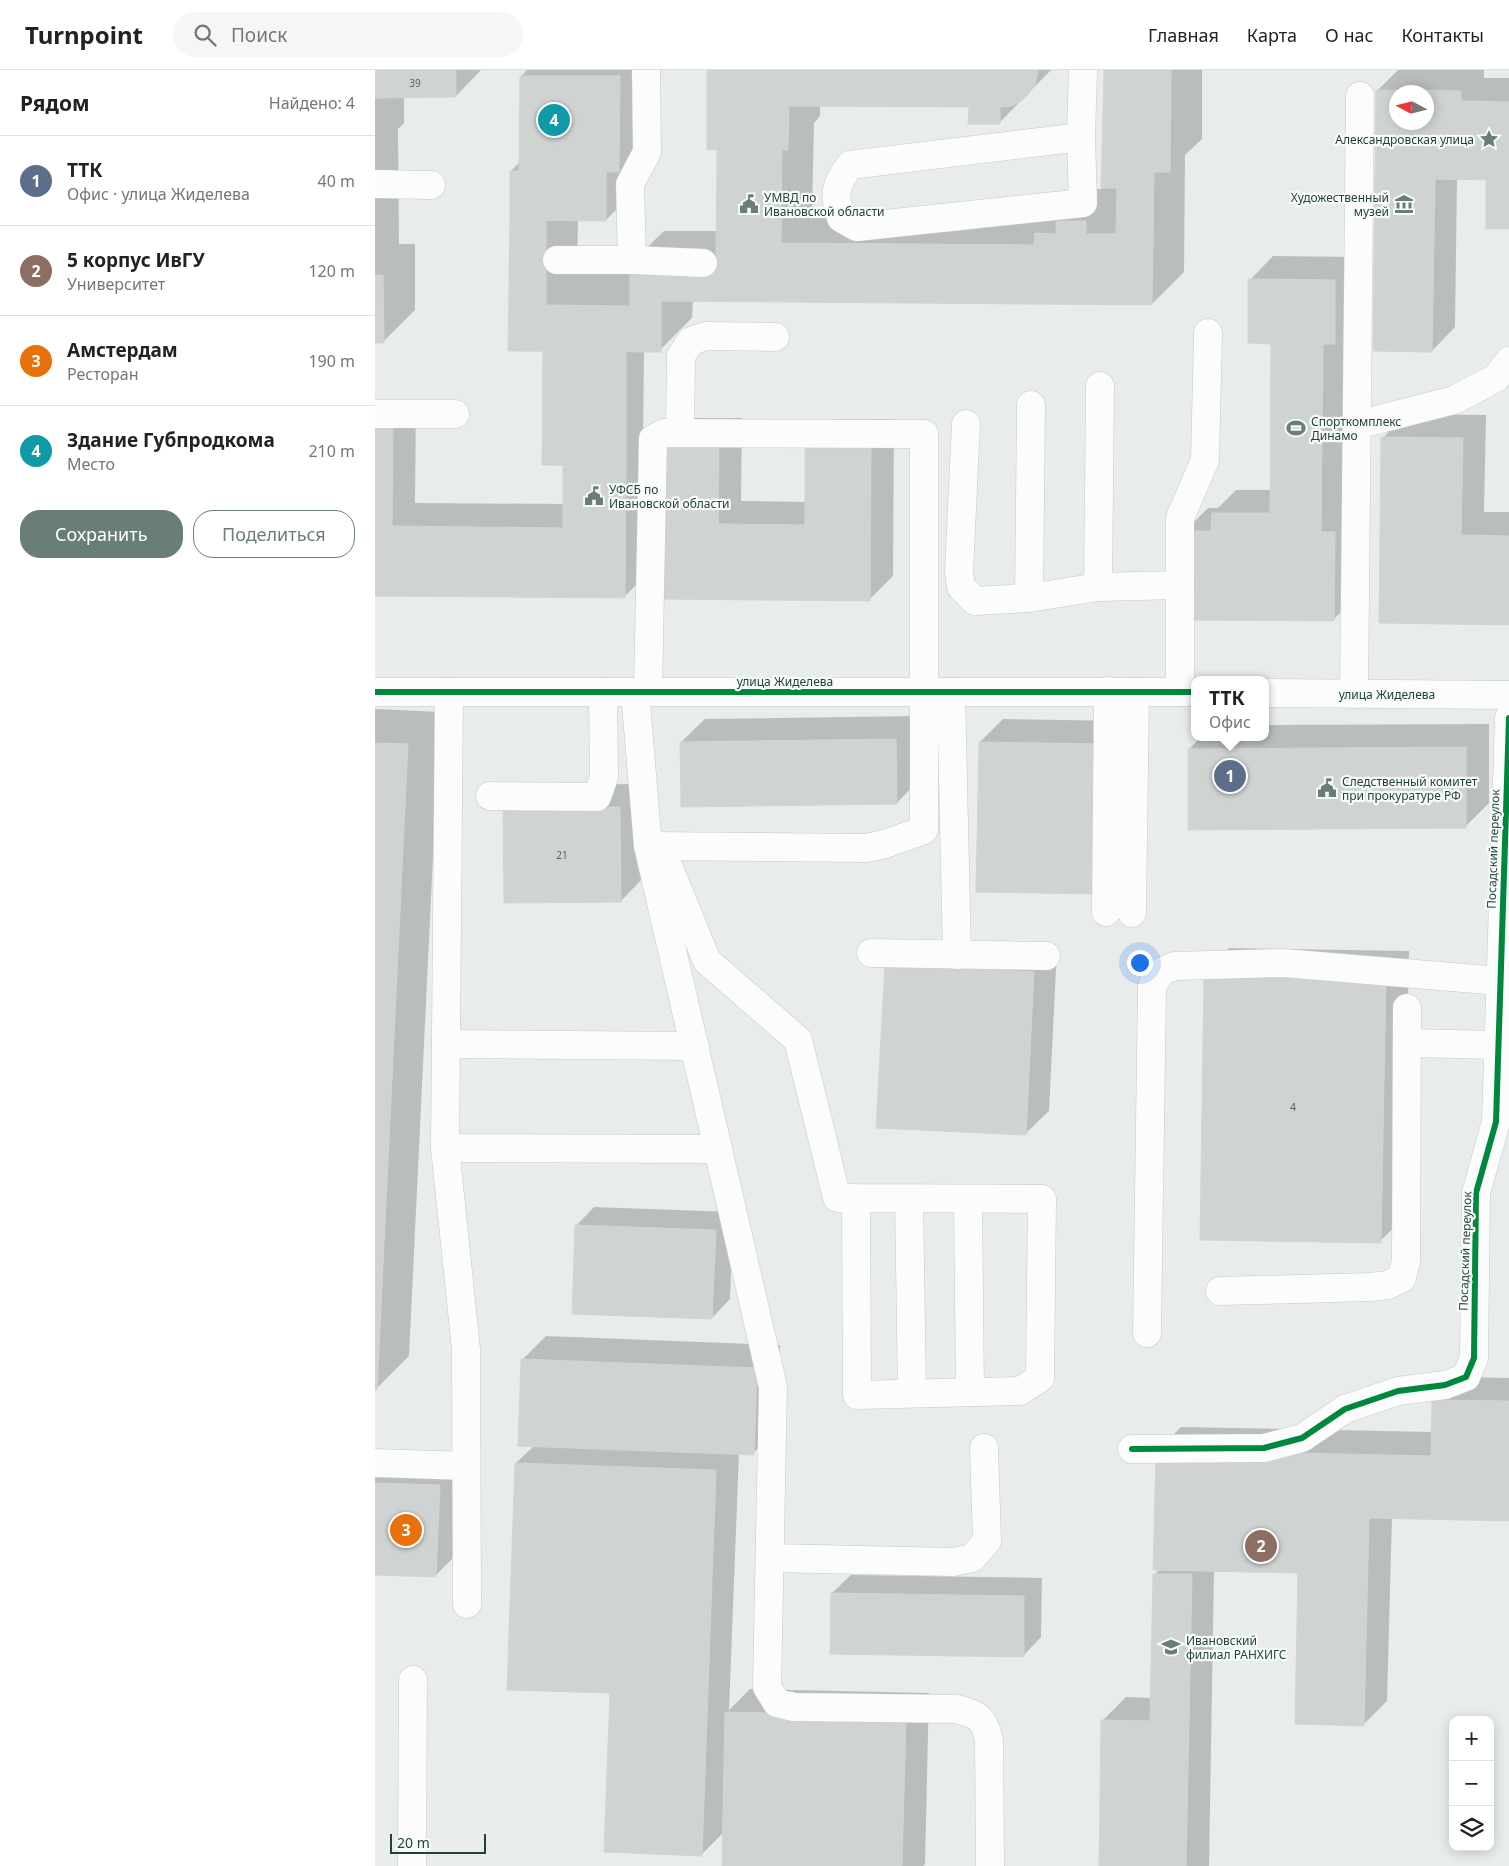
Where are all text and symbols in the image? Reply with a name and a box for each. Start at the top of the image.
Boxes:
search box [173,12,523,57]
text: Turnpoint [25,18,143,51]
icon: search [191,21,219,49]
text: Поиск [231,22,287,48]
text: Главная [1148,23,1219,47]
text: Карта [1247,23,1297,47]
text: О нас [1325,23,1373,47]
text: Контакты [1401,23,1484,47]
house number: 39 [409,76,421,90]
north arrow [1389,85,1434,130]
text: Рядом [20,89,90,117]
text: Найдено: 4 [269,92,355,114]
pin: 4 [538,101,570,139]
place icon: Александровская улица [1478,128,1500,150]
place label: Александровская улица [1335,131,1474,148]
text: ТТК [67,157,102,183]
text: 1 [31,170,41,192]
text: 40 m [318,170,355,192]
text: Офис · улица Жиделева [67,183,250,205]
place label: УМВД по Ивановской области [764,189,884,220]
place label: Художественный музей [1291,189,1389,220]
public building icon: УМВД по Ивановской области [738,193,760,215]
museum icon: Художественный музей [1393,193,1415,215]
text: 5 корпус ИвГУ [67,247,205,273]
text: 2 [31,260,41,282]
text: 120 m [308,260,355,282]
text: Университет [67,273,165,295]
text: Амстердам [67,337,178,363]
text: 3 [31,350,41,372]
text: 190 m [308,350,355,372]
text: Ресторан [67,363,138,385]
place label: Спорткомплекс Динамо [1311,413,1401,444]
sports icon: Спорткомплекс Динамо [1285,417,1307,439]
text: Здание Губпродкома [67,427,275,453]
text: 4 [31,440,41,462]
text: 210 m [308,440,355,462]
text: Место [67,453,115,475]
place label: УФСБ по Ивановской области [609,481,729,512]
public building icon: УФСБ по Ивановской области [583,485,605,507]
button: Сохранить [20,510,183,558]
button: Поделиться [193,510,355,558]
street label: улица Жиделева [737,673,833,690]
popup [1191,676,1269,741]
text: ТТК [1209,685,1245,711]
street label: улица Жиделева [1339,686,1435,703]
text: Офис [1209,711,1251,733]
pin: 1 [1214,757,1246,795]
place label: Следственный комитет при прокуратуре РФ [1342,773,1478,804]
public building icon: Следственный комитет при прокуратуре РФ [1316,777,1338,799]
street label: Посадский переулок [1482,788,1504,909]
house number: 21 [556,848,568,862]
your location [1127,950,1153,976]
house number: 4 [1290,1100,1296,1114]
street label: Посадский переулок [1454,1190,1476,1311]
pin: 3 [390,1511,422,1549]
pin: 2 [1245,1527,1277,1565]
place label: Ивановский филиал РАНХИГС [1186,1632,1287,1663]
school or university icon: Ивановский филиал РАНХИГС [1160,1636,1182,1658]
map controls [1449,1716,1494,1851]
button: + [1449,1716,1494,1761]
button: − [1449,1761,1494,1806]
button: layers [1449,1806,1494,1851]
scale bar [390,1831,486,1854]
text: 20 m [397,1833,430,1852]

